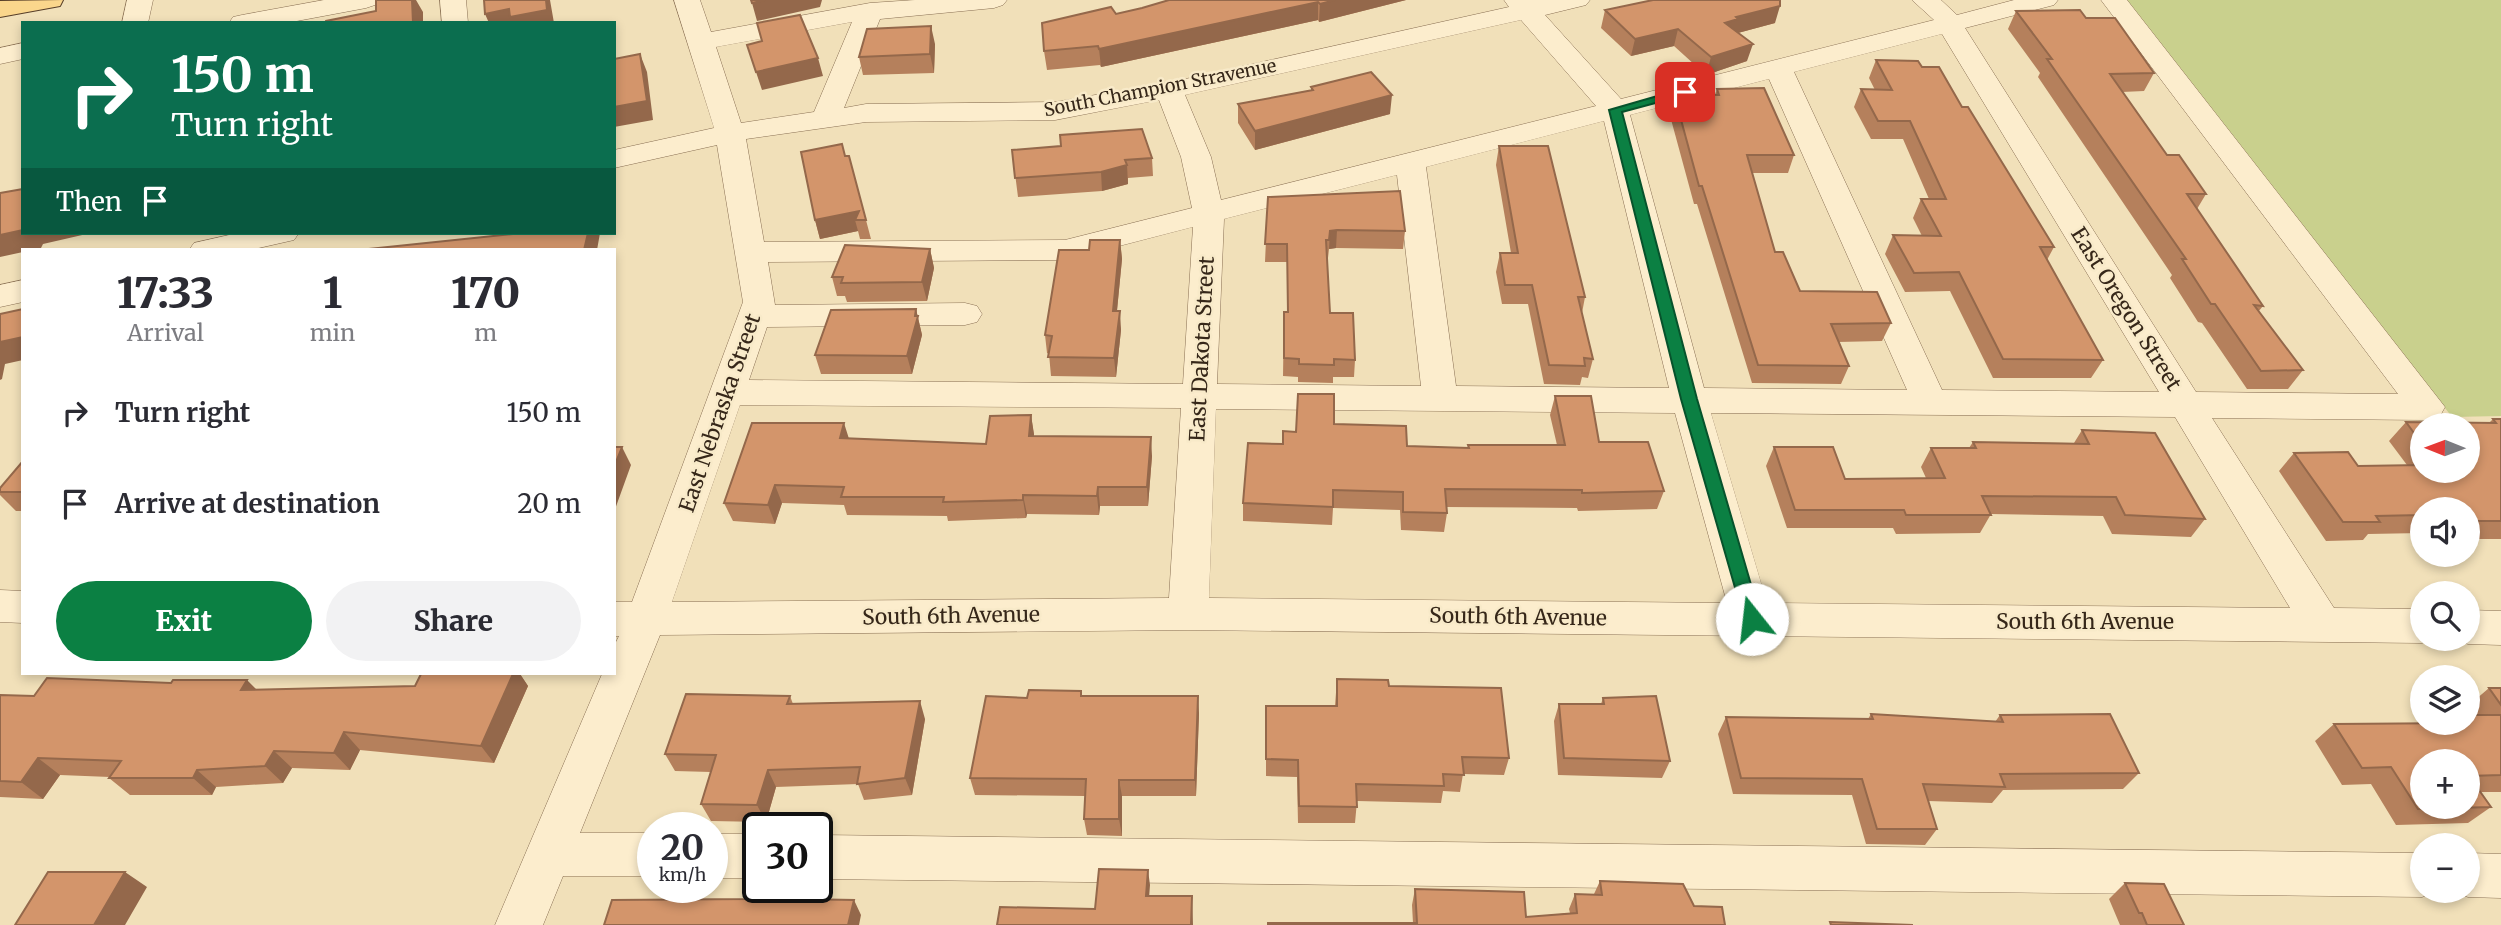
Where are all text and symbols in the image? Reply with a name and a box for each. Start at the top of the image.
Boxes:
text: 150 m [171,44,314,105]
icon: right [56,49,147,140]
street label: South Champion Stravenue [1042,54,1278,121]
pin [1655,62,1715,122]
icon: arrive [1666,73,1704,111]
text: Turn right [171,105,333,145]
icon: arrive [136,182,174,220]
text: Then [56,185,122,218]
street label: East Oregon Street [2065,222,2188,395]
street label: East Dakota Street [1183,256,1220,442]
text: 17:33 [117,267,214,319]
text: 1 [323,267,342,319]
text: 170 [451,267,520,319]
street label: East Nebraska Street [673,310,766,516]
text: Arrival [127,318,204,347]
text: min [310,318,355,347]
text: m [474,318,497,347]
icon: right [56,394,94,432]
text: Turn right [115,396,250,429]
text: 150 m [507,396,581,429]
north arrow [2410,413,2480,483]
map controls [2410,413,2480,903]
icon: arrive [56,485,94,523]
text: Arrive at destination [115,487,380,520]
text: 20 m [517,487,581,520]
button: sound [2410,497,2480,567]
button: Exit [56,581,312,661]
button: Share [326,581,581,661]
button: search [2410,581,2480,651]
position arrow [1715,582,1789,656]
street label: South 6th Avenue [862,600,1040,631]
street label: South 6th Avenue [1429,601,1607,632]
street label: South 6th Avenue [1996,608,2174,635]
button: layers [2410,665,2480,735]
button: + [2410,749,2480,819]
speed limit sign: 30 [742,812,833,903]
text: 20 [661,826,704,870]
button: − [2410,833,2480,903]
text: km/h [659,863,706,886]

